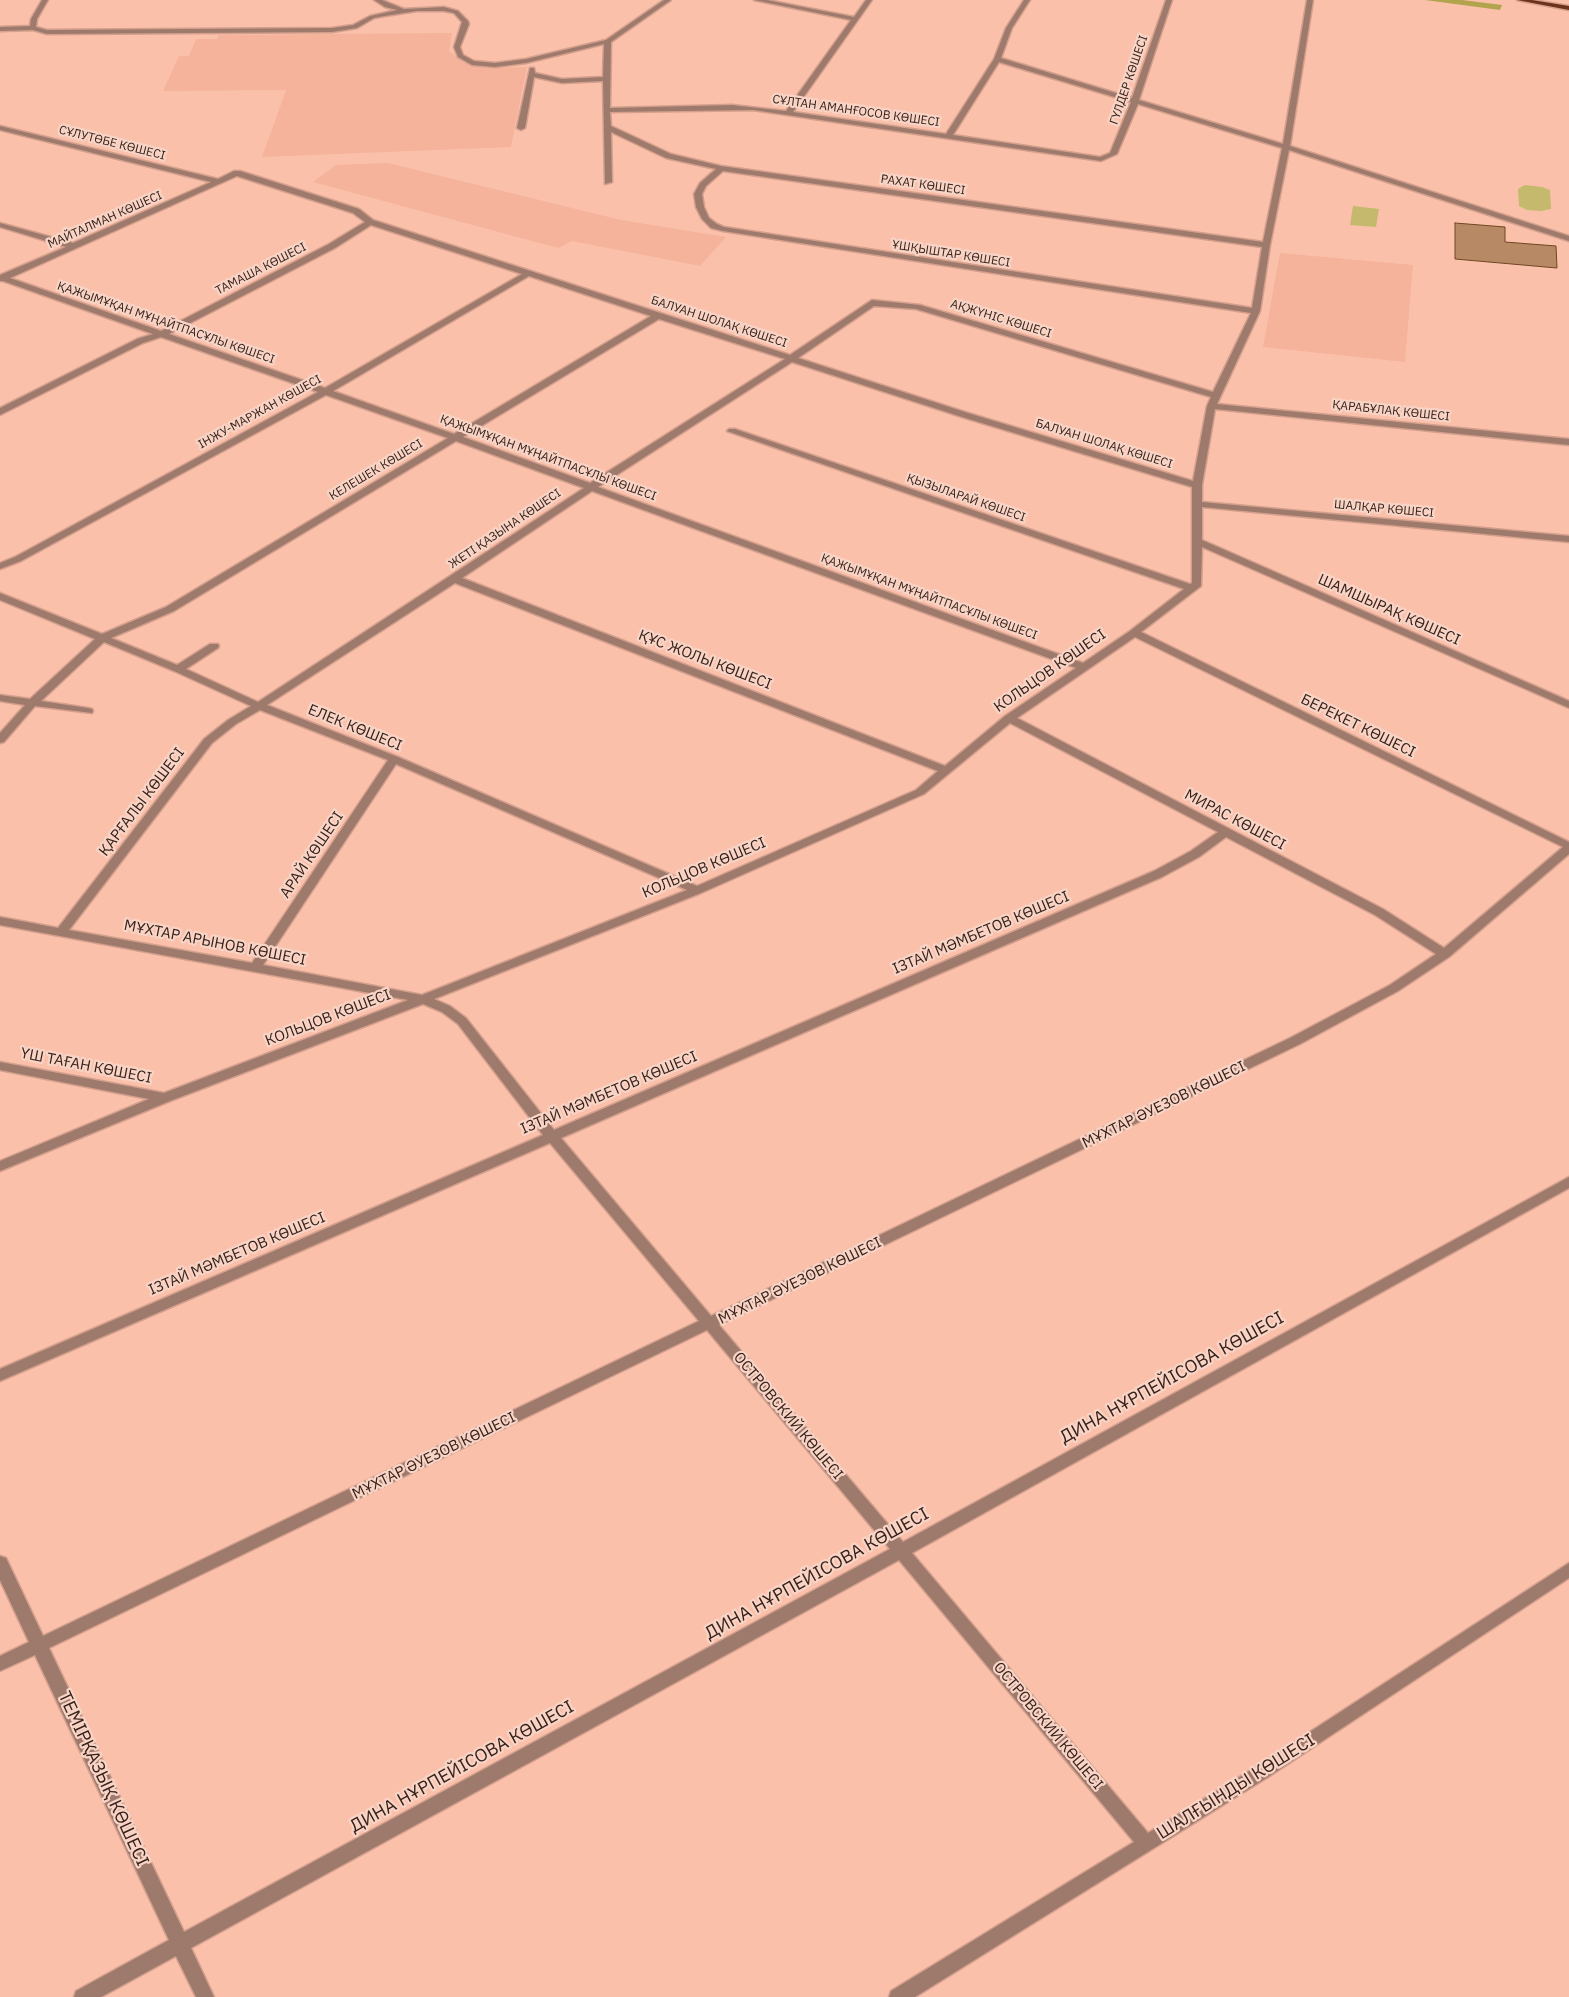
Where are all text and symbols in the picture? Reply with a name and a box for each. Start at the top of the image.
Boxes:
street label: ГҮЛДЕР КӨШЕСІ [1107,33,1151,127]
street label: СҰЛТАН АМАНҒОСОВ КӨШЕСІ [771,92,941,130]
street label: СҰЛУТӨБЕ КӨШЕСІ [57,123,167,163]
street label: РАХАТ КӨШЕСІ [880,172,966,198]
street label: МАЙТАЛМАН КӨШЕСІ [46,188,164,252]
street label: ҰШҚЫШТАР КӨШЕСІ [891,238,1011,270]
street label: ТАМАША КӨШЕСІ [213,240,309,298]
street label: ҚАЖЫМҰҚАН МҰҢАЙТПАСҰЛЫ КӨШЕСІ [55,279,277,367]
street label: БАЛУАН ШОЛАҚ КӨШЕСІ [649,293,789,351]
street label: АҚЖҮНІС КӨШЕСІ [949,297,1053,341]
street label: ІНЖУ-МАРЖАН КӨШЕСІ [196,372,324,452]
street label: ҚАРАБҰЛАҚ КӨШЕСІ [1332,398,1450,424]
street label: ҚАЖЫМҰҚАН МҰҢАЙТПАСҰЛЫ КӨШЕСІ [438,412,658,504]
street label: БАЛУАН ШОЛАҚ КӨШЕСІ [1034,416,1174,472]
street label: КЕЛЕШЕК КӨШЕСІ [327,436,425,504]
street label: ҚЫЗЫЛАРАЙ КӨШЕСІ [905,471,1027,525]
street label: ЖЕТІ ҚАЗЫНА КӨШЕСІ [446,486,564,572]
street label: ШАЛҚАР КӨШЕСІ [1333,497,1435,521]
street label: ҚАЖЫМҰҚАН МҰҢАЙТПАСҰЛЫ КӨШЕСІ [819,551,1039,643]
street label: ШАМШЫРАҚ КӨШЕСІ [1315,571,1463,649]
street label: ҚҰС ЖОЛЫ КӨШЕСІ [636,626,774,694]
street label: КОЛЬЦОВ КӨШЕСІ [990,626,1110,716]
street label: БЕРЕКЕТ КӨШЕСІ [1298,690,1418,762]
street label: ЕЛЕК КӨШЕСІ [305,701,405,755]
street label: ҚАРҒАЛЫ КӨШЕСІ [95,744,189,860]
street label: МИРАС КӨШЕСІ [1181,786,1289,854]
street label: АРАЙ КӨШЕСІ [276,808,348,902]
street label: КОЛЬЦОВ КӨШЕСІ [639,834,769,902]
street label: ІЗТАЙ МӘМБЕТОВ КӨШЕСІ [890,888,1072,978]
street label: МҰХТАР АРЫНОВ КӨШЕСІ [122,917,308,969]
street label: КОЛЬЦОВ КӨШЕСІ [263,986,393,1050]
street label: ҮШ ТАҒАН КӨШЕСІ [19,1044,153,1088]
street label: ІЗТАЙ МӘМБЕТОВ КӨШЕСІ [518,1048,700,1138]
street label: МҰХТАР ӘУЕЗОВ КӨШЕСІ [1079,1058,1249,1152]
street label: ІЗТАЙ МӘМБЕТОВ КӨШЕСІ [146,1209,328,1299]
street label: МҰХТАР ӘУЕЗОВ КӨШЕСІ [715,1234,885,1328]
street label: ДИНА НҰРПЕЙІСОВА КӨШЕСІ [1056,1307,1288,1449]
street label: ОСТРОВСКИЙ КӨШЕСІ [730,1349,846,1483]
street label: МҰХТАР ӘУЕЗОВ КӨШЕСІ [349,1409,519,1503]
street label: ДИНА НҰРПЕЙІСОВА КӨШЕСІ [701,1503,933,1645]
street label: ОСТРОВСКИЙ КӨШЕСІ [990,1659,1106,1793]
street label: ТЕМІРҚАЗЫҚ КӨШЕСІ [53,1688,153,1870]
street label: ДИНА НҰРПЕЙІСОВА КӨШЕСІ [346,1696,578,1838]
street label: ШАЛҒЫНДЫ КӨШЕСІ [1153,1730,1319,1844]

